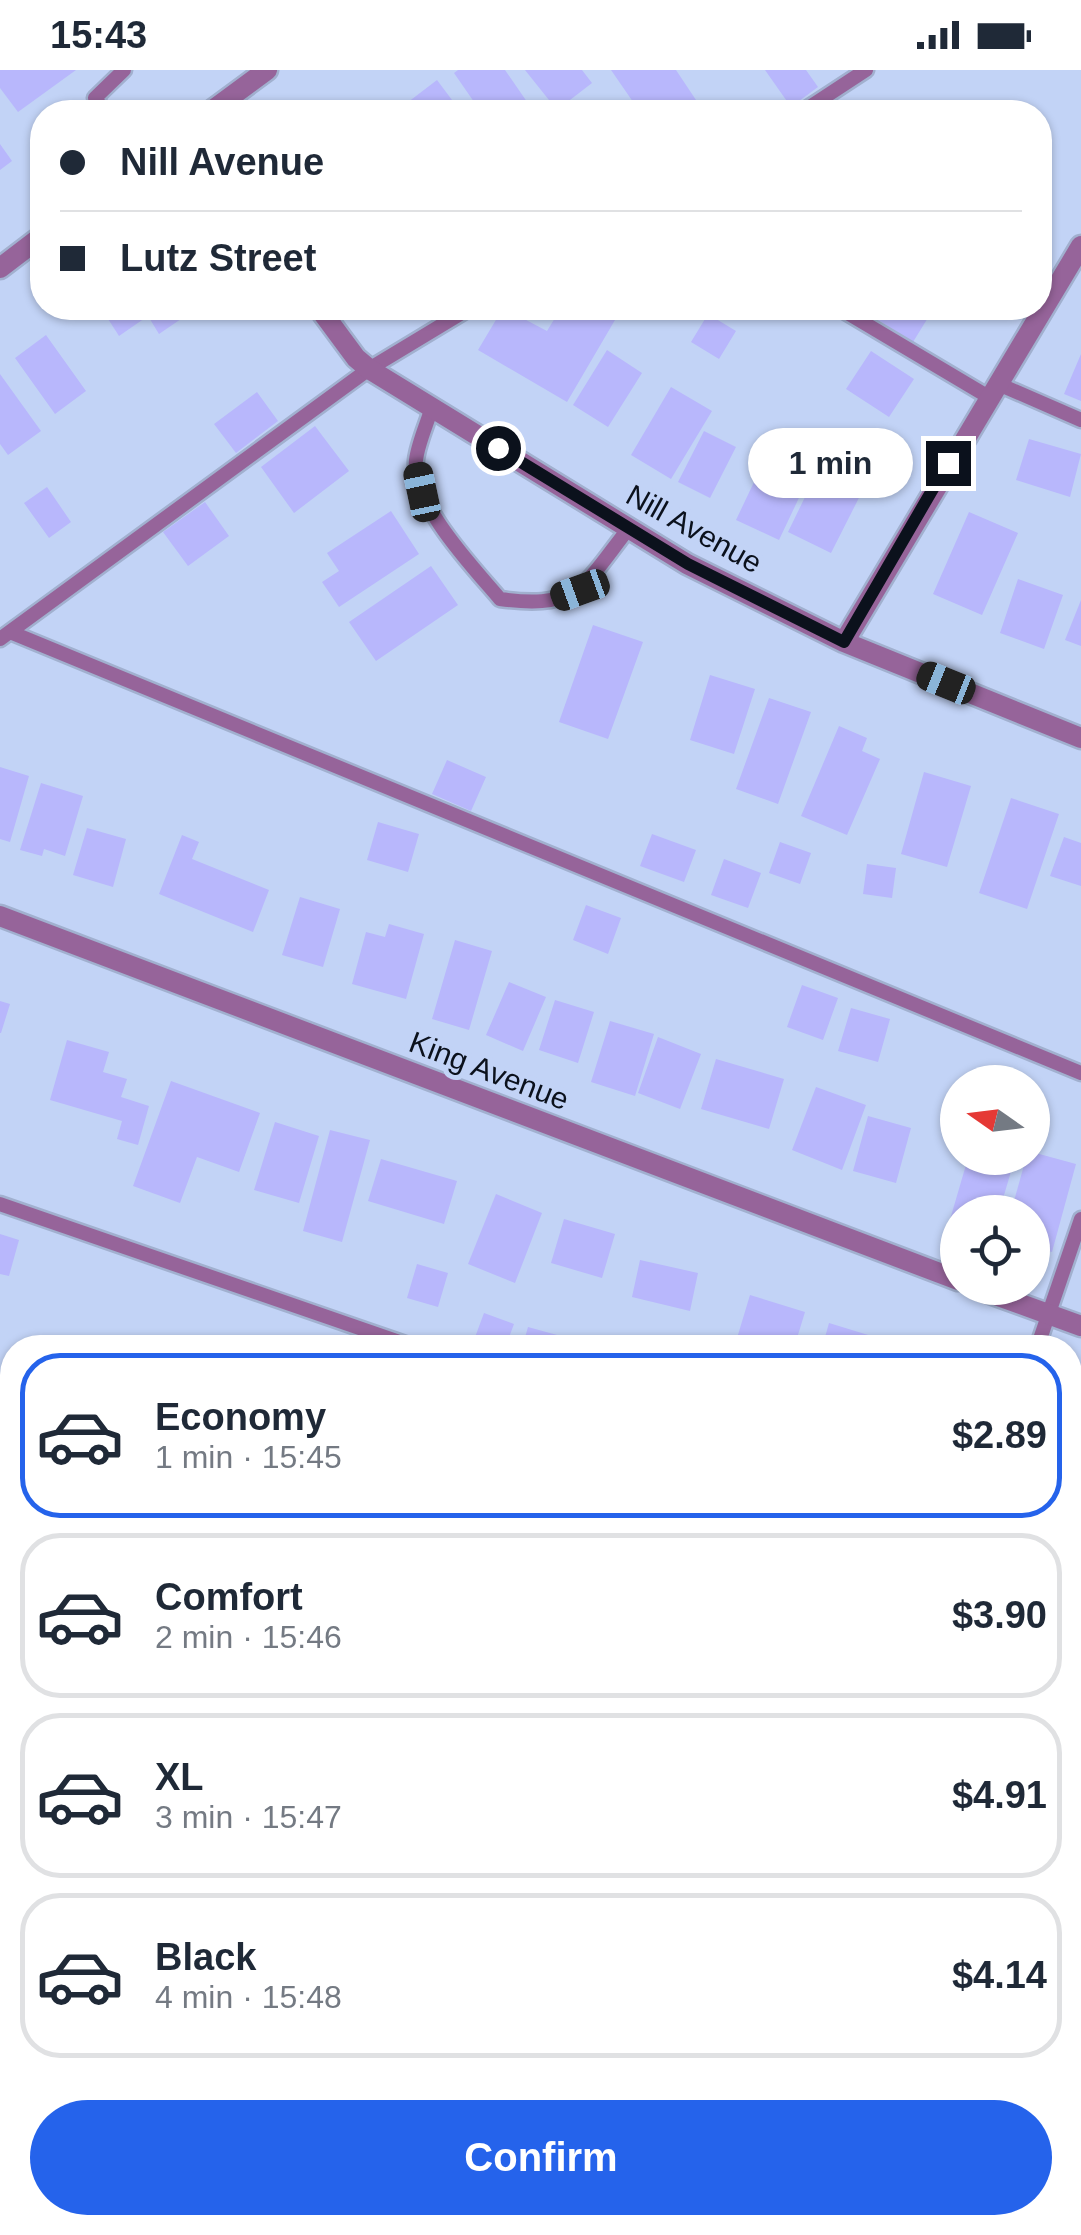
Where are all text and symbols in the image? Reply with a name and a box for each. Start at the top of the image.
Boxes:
text: 15:43 [50,14,147,56]
text: Nill Avenue [120,141,324,183]
text: Lutz Street [120,237,316,279]
route start [476,426,521,471]
callout: 1 min [748,428,913,498]
route end [926,441,971,486]
text: 1 min [789,445,872,481]
car [401,460,443,524]
street label: Nill Avenue [621,478,768,579]
car [547,566,613,614]
car [913,658,979,708]
street label: King Avenue [405,1025,573,1116]
north arrow [940,1065,1050,1175]
map controls [940,1065,1050,1305]
button: locate [940,1195,1050,1305]
icon: car [35,1391,125,1481]
text: Economy [155,1396,326,1438]
text: $2.89 [952,1414,1047,1456]
text: 1 min · 15:45 [155,1439,342,1475]
icon: car [35,1571,125,1661]
text: Comfort [155,1576,303,1618]
text: $3.90 [952,1594,1047,1636]
text: 2 min · 15:46 [155,1619,342,1655]
icon: car [35,1751,125,1841]
text: XL [155,1756,204,1798]
text: $4.91 [952,1774,1047,1816]
text: 3 min · 15:47 [155,1799,342,1835]
icon: car [35,1931,125,2021]
text: Black [155,1936,256,1978]
text: $4.14 [952,1954,1047,1996]
text: 4 min · 15:48 [155,1979,342,2015]
button: Confirm [30,2100,1052,2215]

